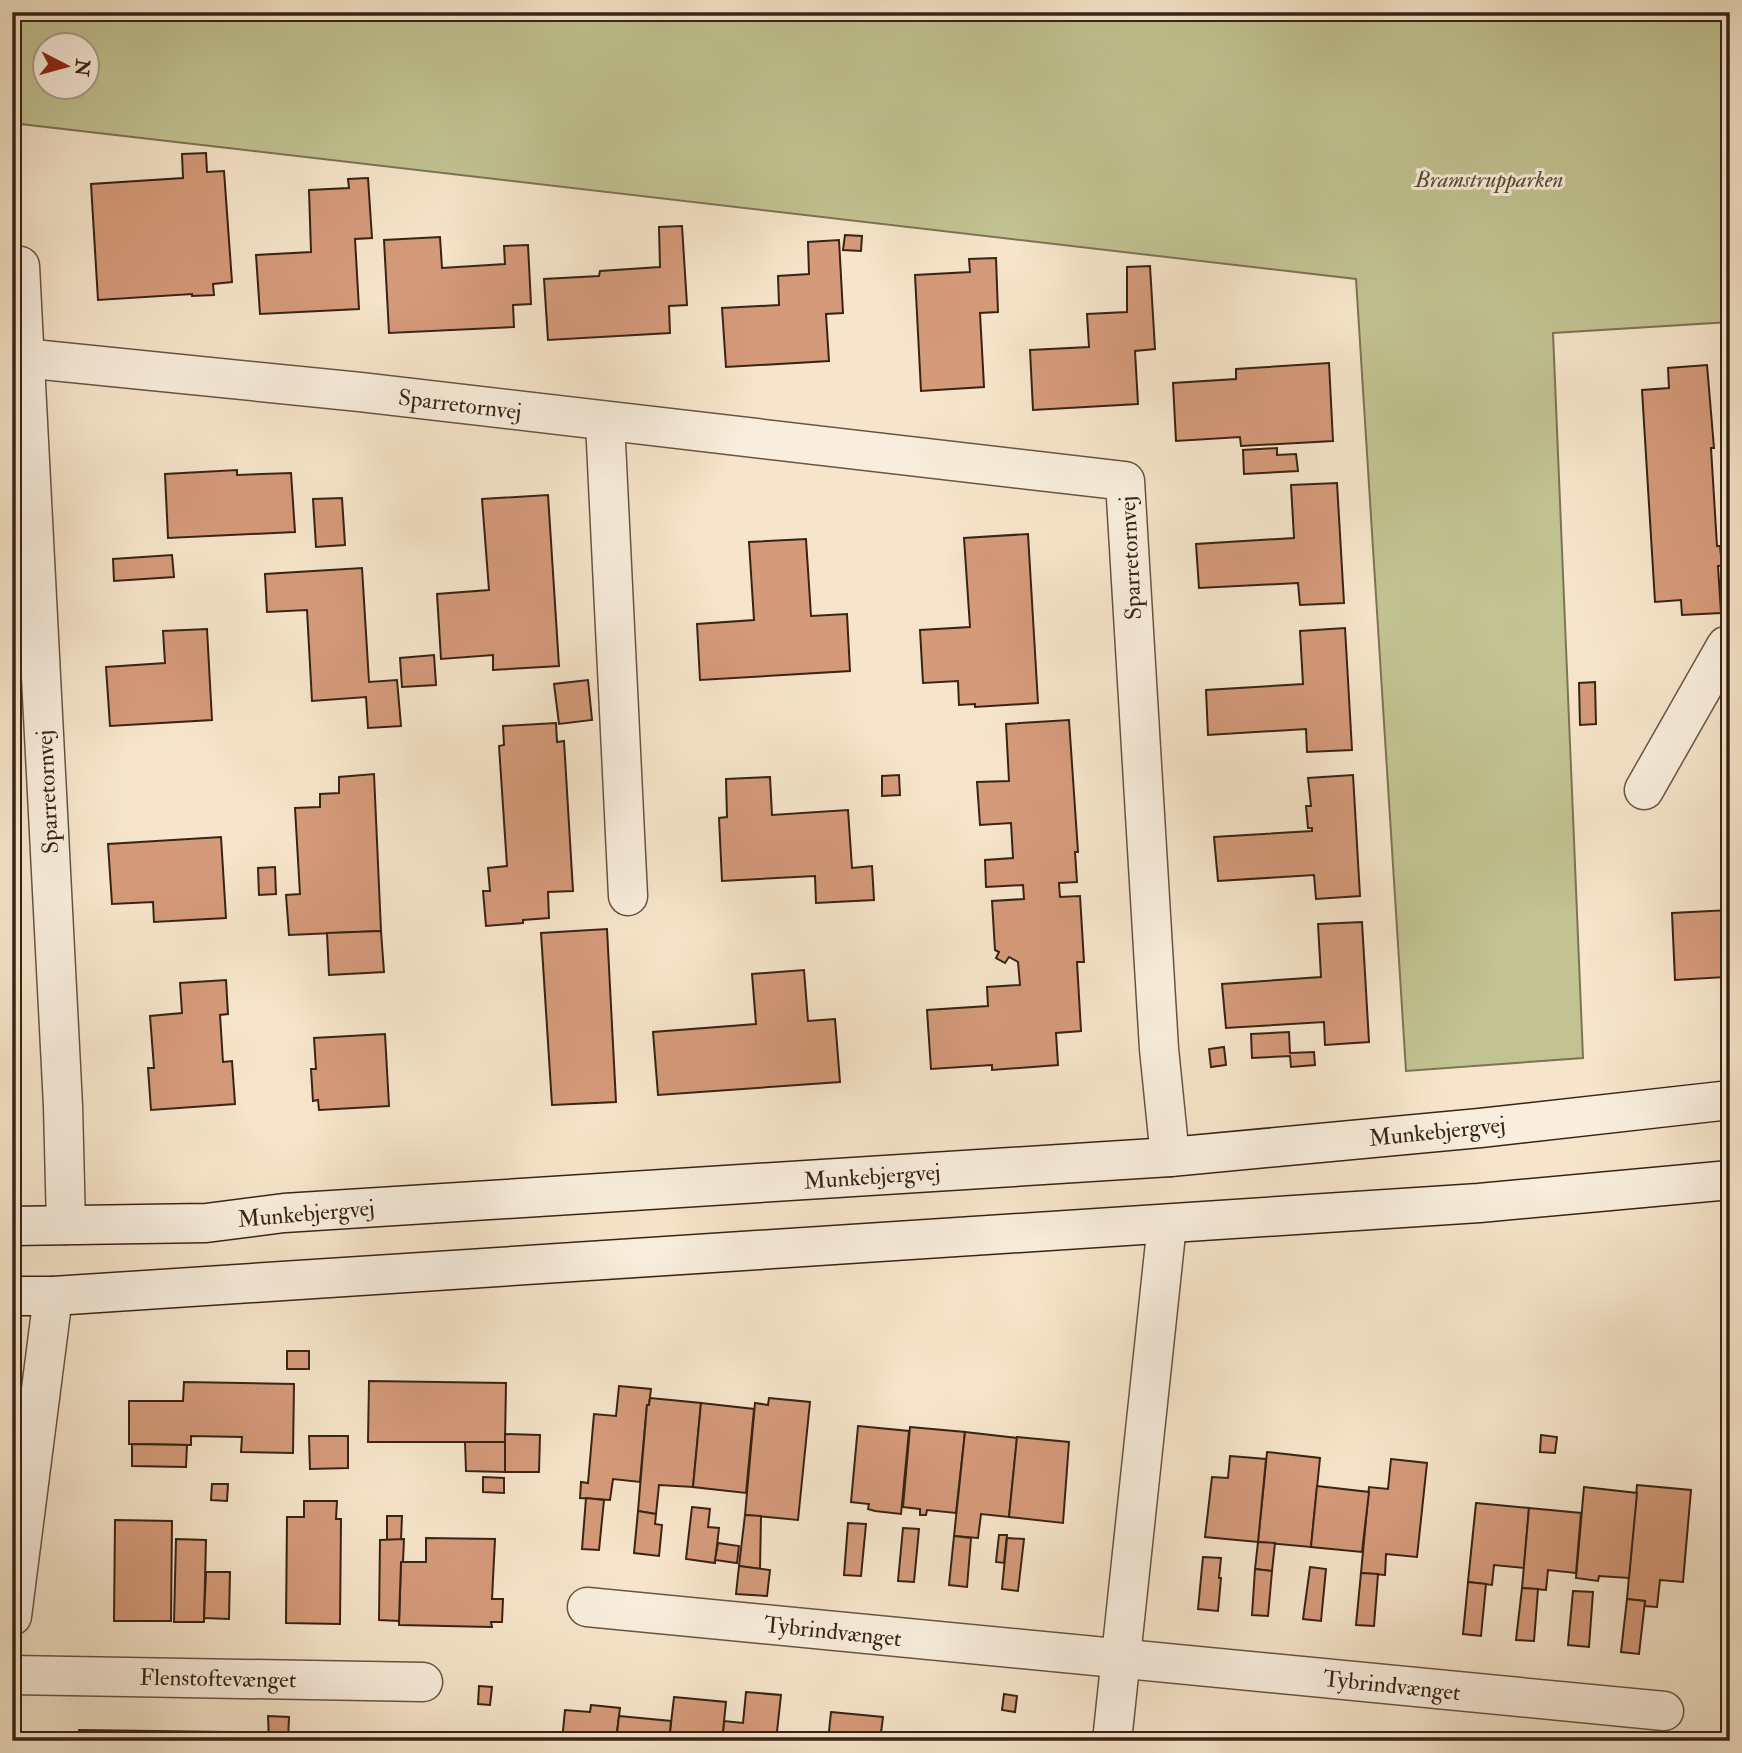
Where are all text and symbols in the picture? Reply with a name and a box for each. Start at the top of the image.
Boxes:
north arrow [32,32,102,102]
text: N [69,57,95,78]
park label: Bramstrupparken [1414,165,1563,194]
street label: Sparretornvej [397,383,523,427]
street label: Sparretornvej [1113,495,1149,621]
street label: Sparretornvej [30,729,66,855]
street label: Munkebjergvej [1367,1110,1507,1153]
street label: Munkebjergvej [803,1157,941,1196]
street label: Munkebjergvej [237,1193,376,1234]
street label: Tybrindvænget [763,1610,903,1653]
street label: Flenstoftevænget [139,1663,297,1694]
street label: Tybrindvænget [1322,1664,1462,1707]

